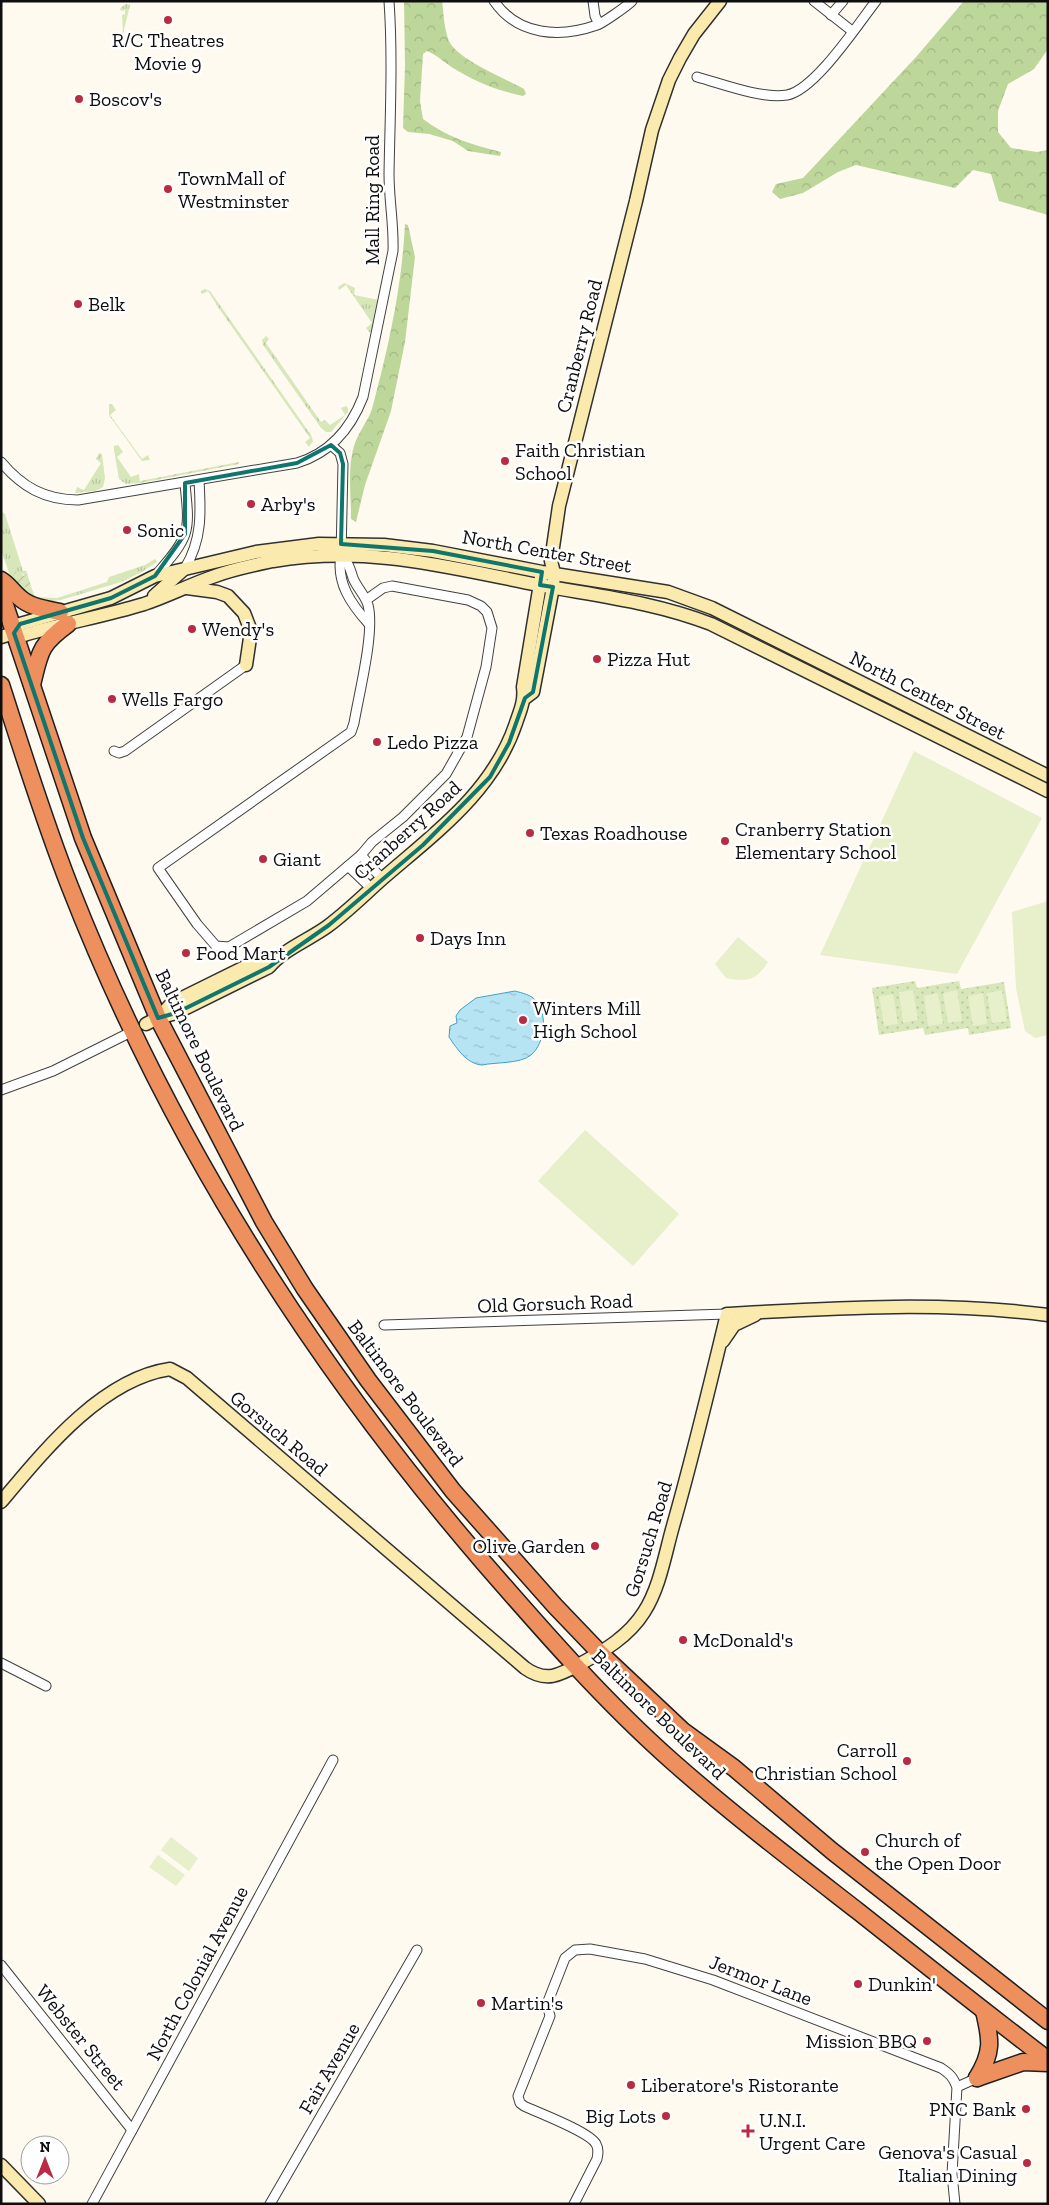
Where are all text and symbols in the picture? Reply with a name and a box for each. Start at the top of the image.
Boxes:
marker: R/C Theatres Movie 9 [162,14,174,26]
place label: R/C Theatres Movie 9 [112,28,224,75]
place label: Boscov's [89,87,162,111]
marker: Boscov's [73,93,85,105]
street label: Mall Ring Road [360,135,384,265]
place label: TownMall of Westminster [178,166,290,213]
marker: TownMall of Westminster [162,183,174,195]
street label: Cranberry Road [551,277,607,415]
place label: Belk [88,292,126,316]
marker: Belk [72,298,84,310]
place label: Faith Christian School [515,438,646,485]
marker: Faith Christian School [499,455,511,467]
place label: Arby's [261,492,316,516]
marker: Arby's [245,498,257,510]
place label: Sonic [137,518,184,542]
marker: Sonic [121,524,133,536]
street label: North Center Street [460,524,634,578]
place label: Wendy's [202,617,274,641]
marker: Wendy's [186,623,198,635]
street label: North Center Street [846,645,1011,745]
place label: Pizza Hut [607,647,691,671]
marker: Pizza Hut [591,653,603,665]
place label: Wells Fargo [122,687,223,711]
marker: Wells Fargo [106,693,118,705]
place label: Ledo Pizza [387,730,479,754]
marker: Ledo Pizza [371,736,383,748]
street label: Cranberry Road [348,775,466,885]
place label: Cranberry Station Elementary School [735,817,896,864]
place label: Texas Roadhouse [540,821,687,845]
marker: Texas Roadhouse [524,827,536,839]
marker: Cranberry Station Elementary School [719,835,731,847]
place label: Giant [273,847,322,871]
marker: Giant [257,853,269,865]
place label: Days Inn [430,926,506,950]
marker: Days Inn [414,932,426,944]
place label: Food Mart [196,941,286,965]
marker: Food Mart [180,947,192,959]
street label: Baltimore Boulevard [150,965,250,1135]
place label: Winters Mill High School [533,996,641,1043]
marker: Winters Mill High School [517,1014,529,1026]
street label: Old Gorsuch Road [477,1288,633,1318]
street label: Baltimore Boulevard [343,1315,469,1471]
street label: Gorsuch Road [225,1385,333,1481]
street label: Gorsuch Road [619,1478,677,1600]
place label: Olive Garden [473,1534,586,1558]
marker: Olive Garden [589,1540,601,1552]
place label: McDonald's [693,1628,793,1652]
marker: McDonald's [677,1634,689,1646]
street label: Baltimore Boulevard [587,1644,731,1784]
place label: Carroll Christian School [755,1738,897,1785]
marker: Carroll Christian School [901,1755,913,1767]
place label: Church of the Open Door [875,1828,1002,1875]
marker: Church of the Open Door [859,1846,871,1858]
street label: North Colonial Avenue [141,1882,253,2064]
street label: Jermor Lane [706,1949,816,2011]
place label: Dunkin' [868,1972,936,1996]
marker: Dunkin' [852,1978,864,1990]
street label: Webster Street [31,1979,131,2095]
place label: Martin's [491,1991,563,2015]
marker: Martin's [475,1997,487,2009]
street label: Fair Avenue [293,2018,365,2118]
place label: Mission BBQ [806,2029,917,2053]
marker: Mission BBQ [921,2035,933,2047]
place label: Liberatore's Ristorante [641,2073,839,2097]
marker: Liberatore's Ristorante [625,2079,637,2091]
place label: PNC Bank [929,2097,1017,2121]
marker: PNC Bank [1020,2103,1032,2115]
place label: Big Lots [585,2104,656,2128]
place label: U.N.I. Urgent Care [759,2108,865,2155]
marker: Big Lots [660,2110,672,2122]
marker: U.N.I. Urgent Care [741,2124,755,2138]
north arrow [20,2135,70,2185]
text: N [40,2139,51,2156]
place label: Genova's Casual Italian Dining [878,2140,1017,2187]
marker: Genova's Casual Italian Dining [1021,2157,1033,2169]

